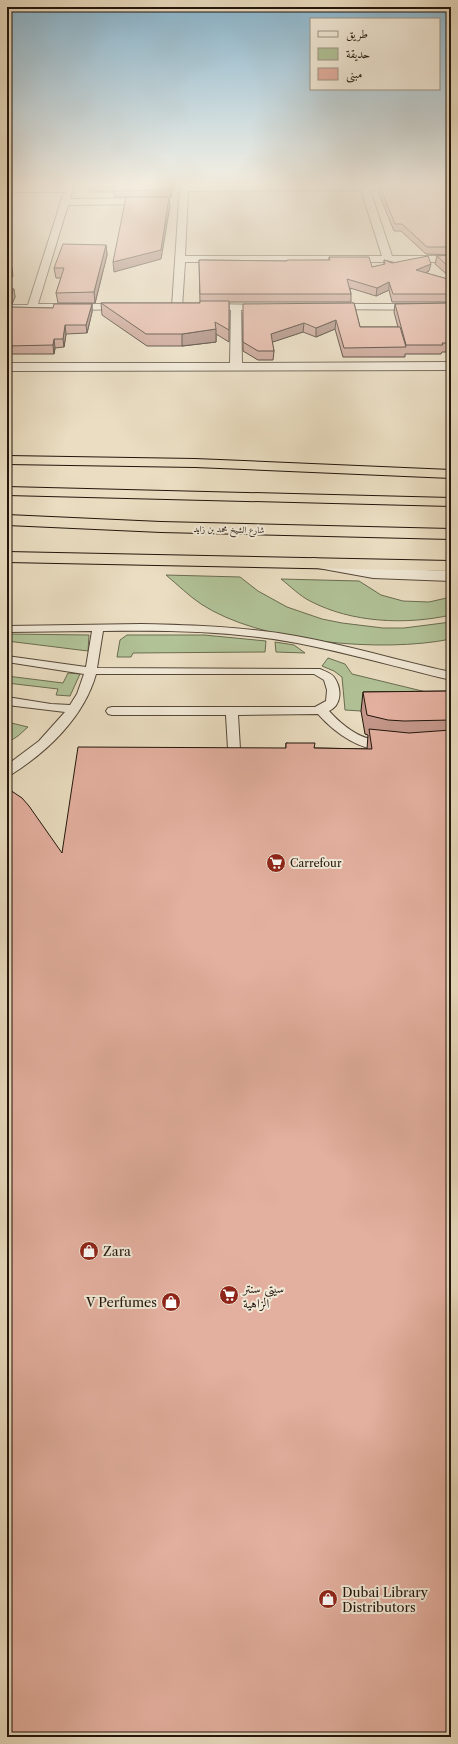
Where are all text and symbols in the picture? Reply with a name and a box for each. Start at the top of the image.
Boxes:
legend [310,18,440,90]
text: طريق [346,26,368,42]
text: حديقة [346,46,370,62]
text: مبنى [346,66,362,83]
street label: شارع الشيخ محمد بن زايد [193,523,264,538]
supermarket icon: Carrefour [265,852,287,874]
place label: Carrefour [290,856,342,870]
shop icon: Zara [78,1240,100,1262]
place label: Zara [103,1243,131,1259]
place label: سيتي سنتر الزاهية [241,1280,284,1311]
supermarket icon: سيتي سنتر الزاهية [218,1284,240,1306]
shop icon: V Perfumes [160,1291,182,1313]
place label: V Perfumes [85,1294,157,1310]
place label: Dubai Library Distributors [342,1584,429,1615]
shop icon: Dubai Library Distributors [317,1588,339,1610]

